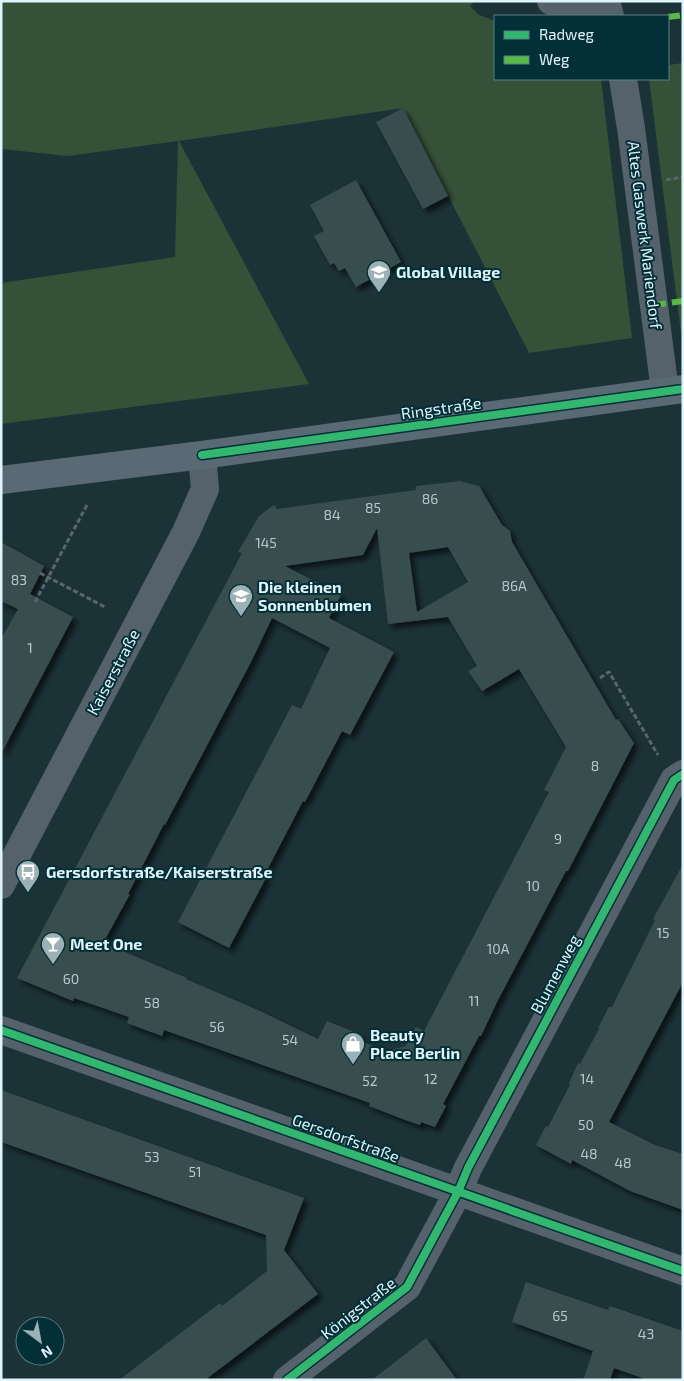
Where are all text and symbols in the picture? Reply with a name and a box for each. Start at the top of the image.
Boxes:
legend [494,15,669,80]
text: Radweg [539,25,594,43]
text: Weg [539,50,570,68]
street label: Altes Gaswerk Mariendorf [625,140,667,331]
school or university icon: Global Village [366,259,392,293]
place label: Global Village [396,262,500,281]
street label: Ringstraße [400,392,482,423]
house number: 86 [422,490,438,507]
house number: 85 [365,499,381,516]
house number: 84 [323,506,341,523]
house number: 145 [255,534,277,551]
house number: 83 [11,571,27,588]
place label: Die kleinen Sonnenblumen [258,577,372,614]
house number: 86A [501,577,527,594]
school or university icon: Die kleinen Sonnenblumen [228,583,254,617]
street label: Kaiserstraße [82,626,143,718]
house number: 1 [27,639,33,656]
house number: 8 [591,757,599,774]
house number: 9 [554,830,562,847]
bus stop icon: Gersdorfstraße/Kaiserstraße [15,859,41,893]
place label: Gersdorfstraße/Kaiserstraße [46,862,272,881]
house number: 10 [526,877,540,894]
house number: 15 [656,924,670,941]
bar icon: Meet One [40,931,66,965]
street label: Blumenweg [526,931,583,1016]
place label: Meet One [70,934,142,953]
house number: 10A [487,940,510,957]
house number: 60 [63,970,79,987]
house number: 11 [468,992,480,1009]
house number: 58 [144,994,160,1011]
house number: 56 [209,1018,225,1035]
place label: Beauty Place Berlin [370,1025,460,1062]
house number: 54 [282,1031,298,1048]
shop icon: Beauty Place Berlin [340,1031,366,1065]
house number: 12 [424,1070,438,1087]
house number: 14 [580,1070,594,1087]
house number: 52 [362,1072,378,1089]
street label: Gersdorfstraße [290,1109,402,1166]
house number: 50 [578,1116,594,1133]
house number: 48 [580,1145,598,1162]
house number: 53 [144,1148,160,1165]
house number: 48 [614,1154,632,1171]
house number: 51 [188,1163,202,1180]
street label: Königstraße [317,1273,399,1343]
house number: 65 [552,1307,568,1324]
north arrow [15,1316,65,1366]
house number: 43 [638,1325,654,1342]
text: N [38,1343,56,1362]

